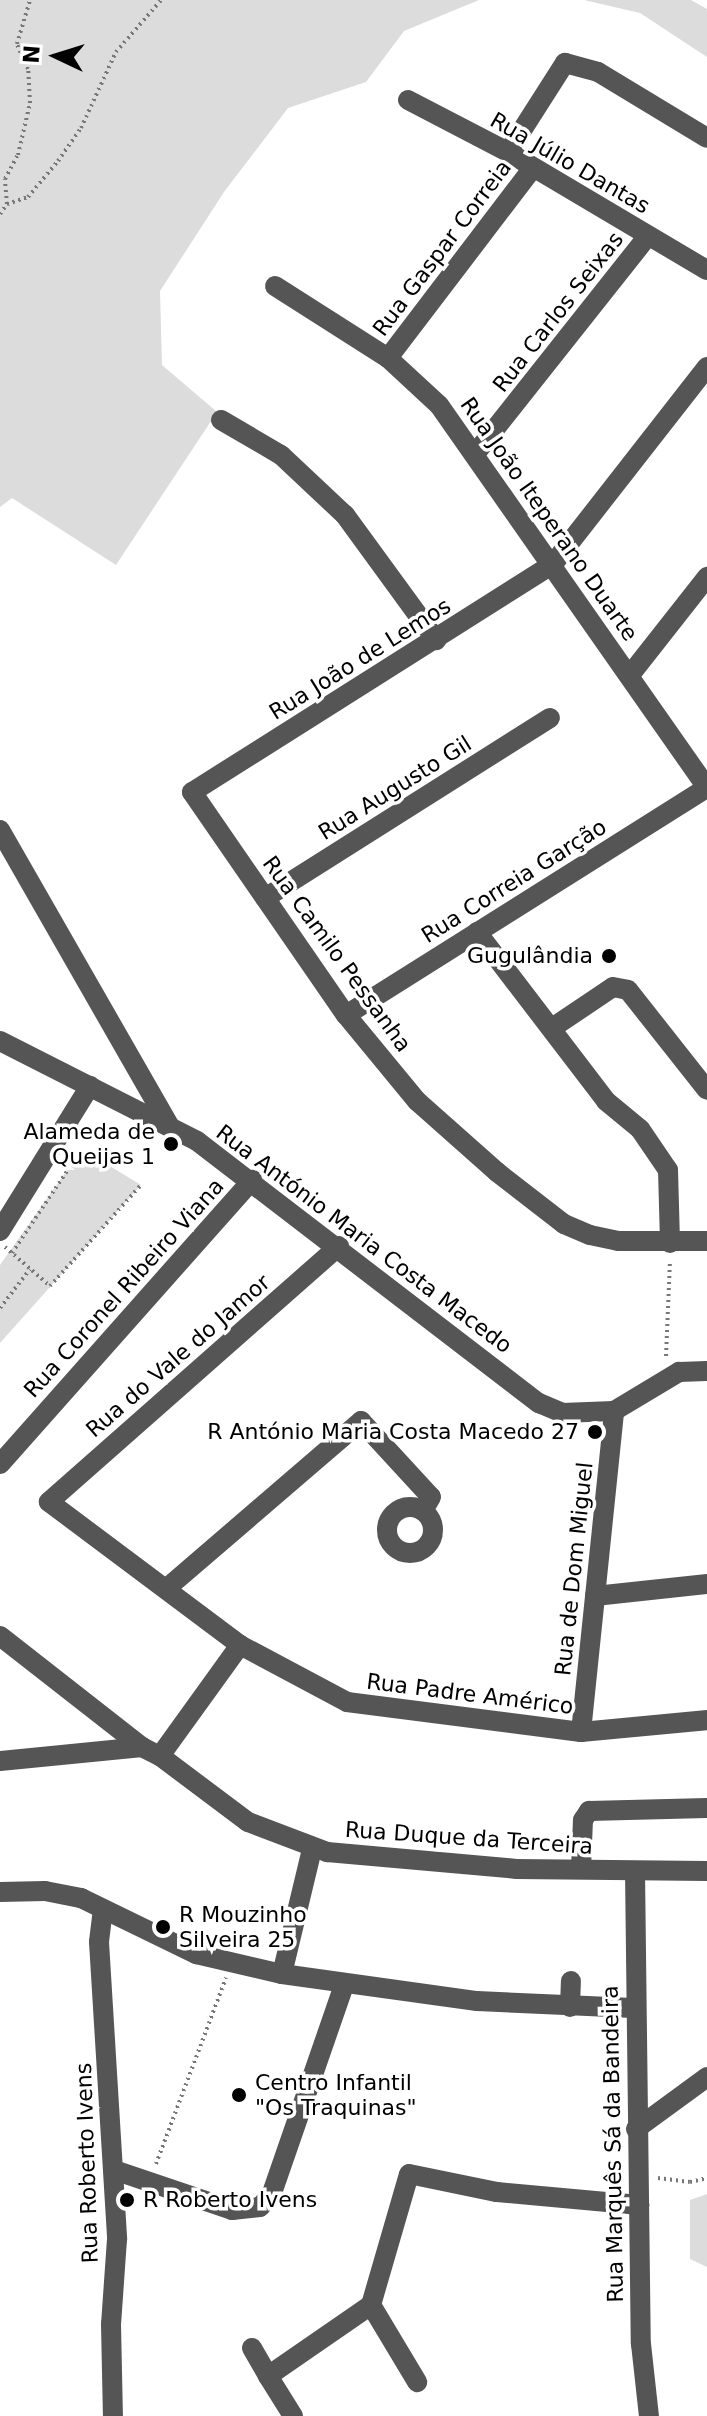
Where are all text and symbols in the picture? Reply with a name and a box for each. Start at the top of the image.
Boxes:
north arrow [16,16,96,96]
text: N [18,44,45,64]
street label: Rua Júlio Dantas [486,107,654,219]
street label: Rua Gaspar Correia [367,155,517,341]
street label: Rua Carlos Seixas [487,227,629,397]
street label: Rua João Iteperano Duarte [455,392,643,646]
street label: Rua João de Lemos [264,592,456,726]
street label: Rua Augusto Gil [314,730,476,846]
street label: Rua Correia Garção [417,813,611,949]
street label: Rua Camilo Pessanha [257,851,417,1057]
place label: Gugulândia [467,943,593,969]
marker: Gugulândia [600,947,618,965]
place label: Alameda de Queijas 1 [23,1118,155,1170]
street label: Rua António Maria Costa Macedo [211,1119,517,1359]
marker: Alameda de Queijas 1 [162,1135,180,1153]
street label: Rua Coronel Ribeiro Viana [19,1173,229,1403]
street label: Rua do Vale do Jamor [81,1269,275,1443]
place label: R António Maria Costa Macedo 27 [207,1419,579,1445]
marker: R António Maria Costa Macedo 27 [586,1423,604,1441]
street label: Rua de Dom Miguel [550,1461,598,1677]
street label: Rua Padre Américo [365,1668,575,1720]
street label: Rua Duque da Terceira [344,1816,594,1860]
place label: R Mouzinho Silveira 25 [179,1901,307,1952]
marker: R Mouzinho Silveira 25 [154,1918,172,1936]
street label: Rua Marquês Sá da Bandeira [597,1985,629,2303]
street label: Rua Roberto Ivens [70,2062,104,2264]
place label: Centro Infantil "Os Traquinas" [255,2069,417,2120]
marker: Centro Infantil "Os Traquinas" [230,2086,248,2104]
place label: R Roberto Ivens [143,2187,317,2213]
marker: R Roberto Ivens [118,2191,136,2209]

